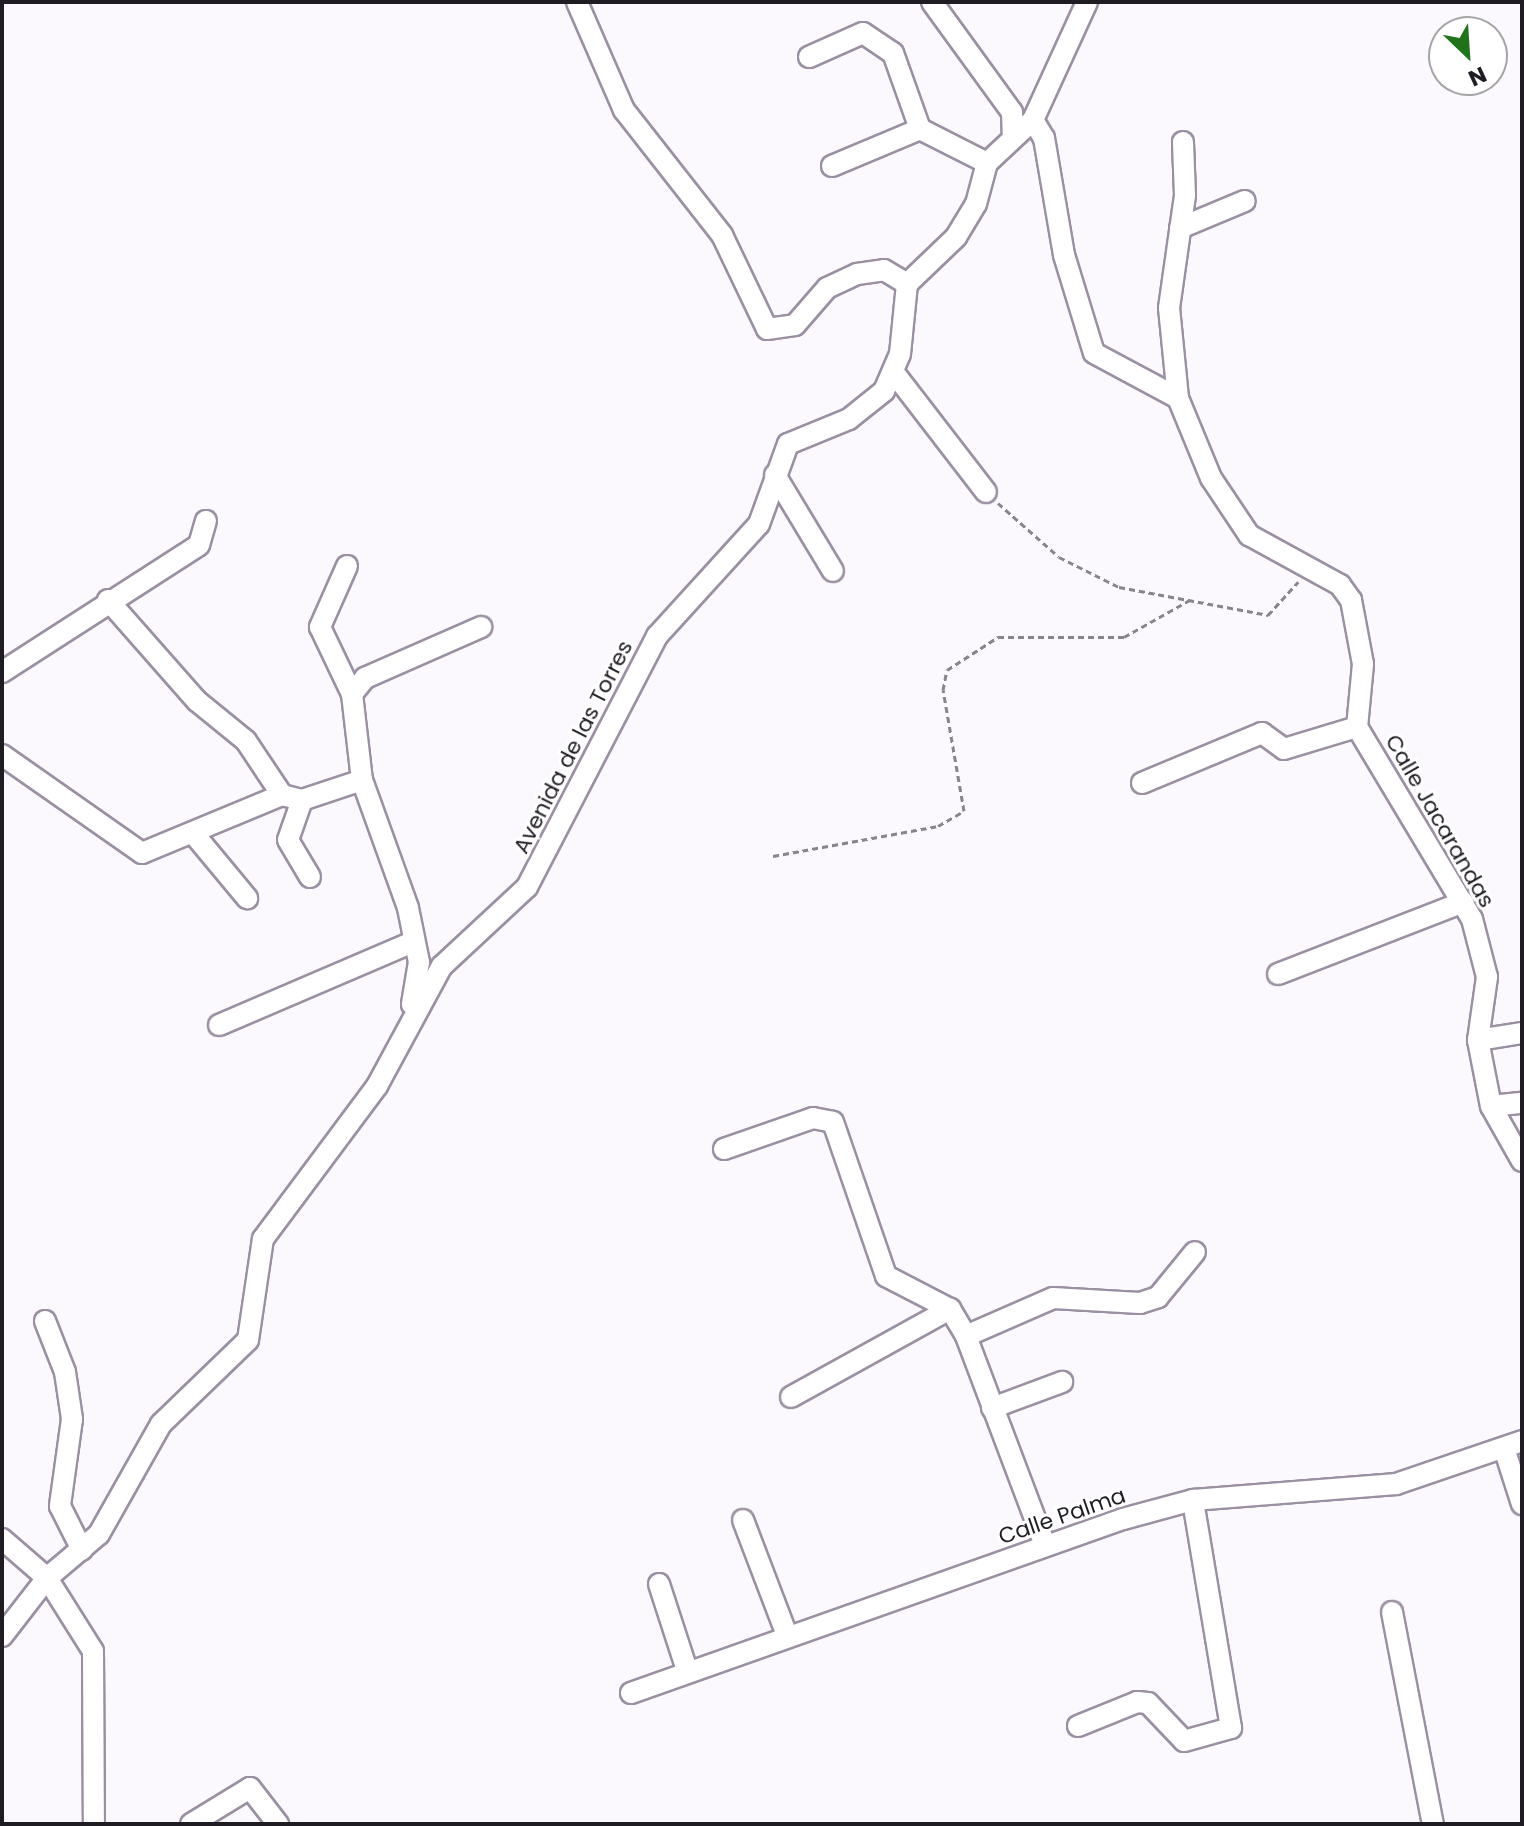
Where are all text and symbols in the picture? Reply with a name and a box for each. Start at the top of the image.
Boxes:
north arrow [1428,16,1508,96]
text: N [1463,59,1492,94]
street label: Avenida de las Torres [508,636,638,858]
street label: Calle Jacarandas [1380,730,1500,912]
street label: Calle Palma [995,1482,1129,1550]

